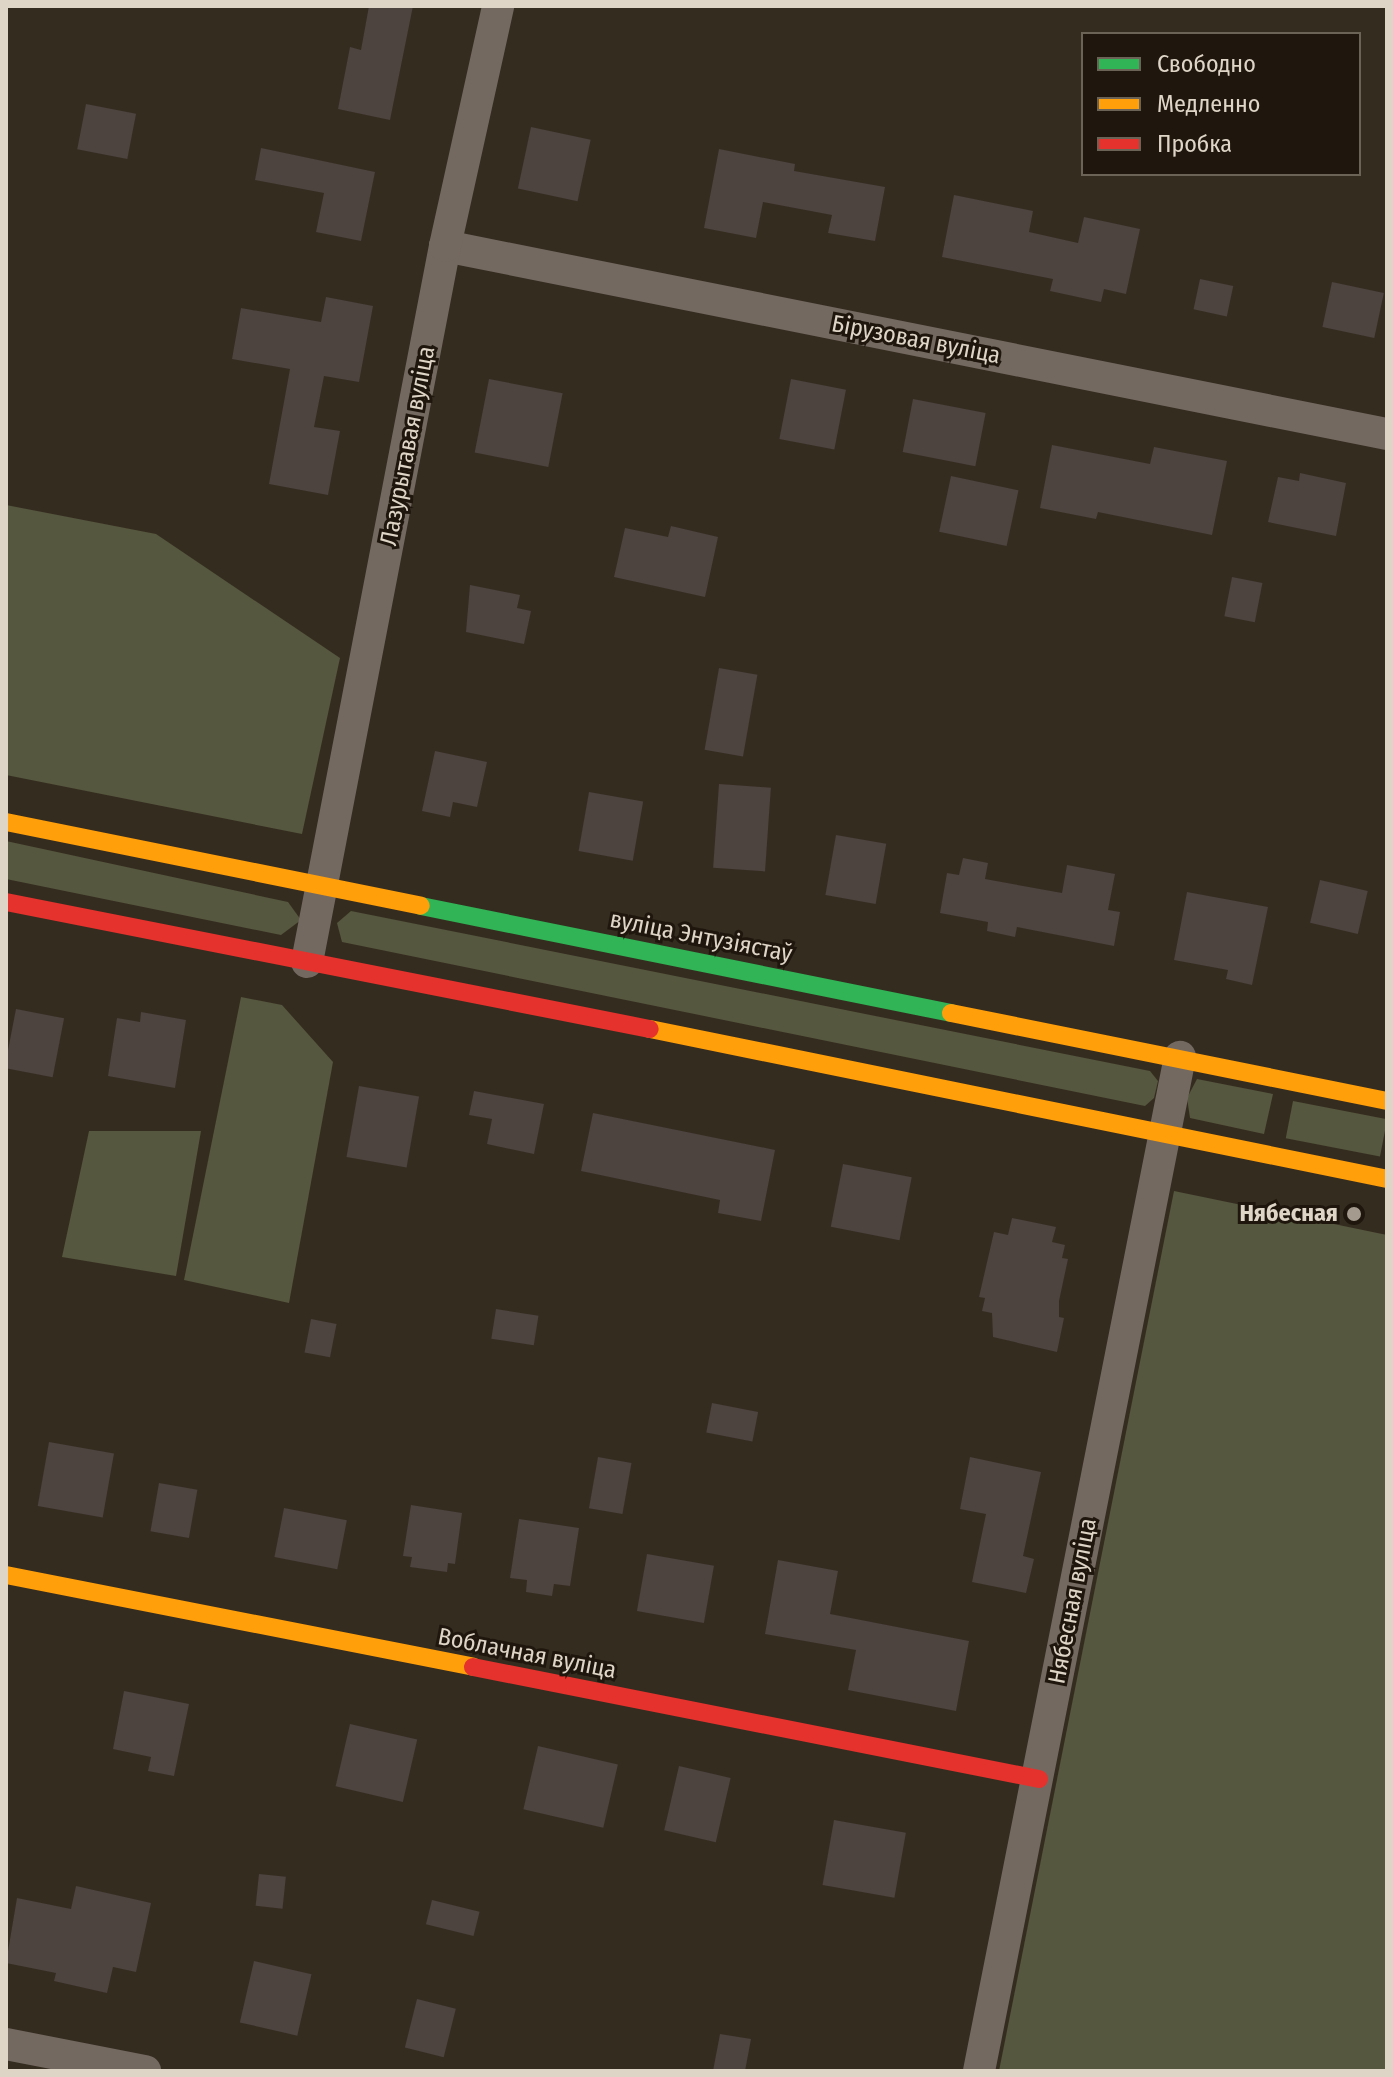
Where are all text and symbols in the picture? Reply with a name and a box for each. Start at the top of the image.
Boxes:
legend [1081,32,1361,176]
text: Свободно [1157,50,1256,78]
text: Медленно [1157,90,1260,118]
text: Пробка [1157,130,1232,158]
street label: Бірузовая вуліца [829,310,1003,370]
street label: Лазурытавая вуліца [375,344,441,548]
street label: вуліца Энтузіястаў [607,905,795,969]
place label: Нябесная [1239,1200,1338,1228]
marker: Нябесная [1345,1205,1363,1223]
street label: Нябесная вуліца [1043,1516,1103,1686]
street label: Воблачная вуліца [435,1623,619,1685]

